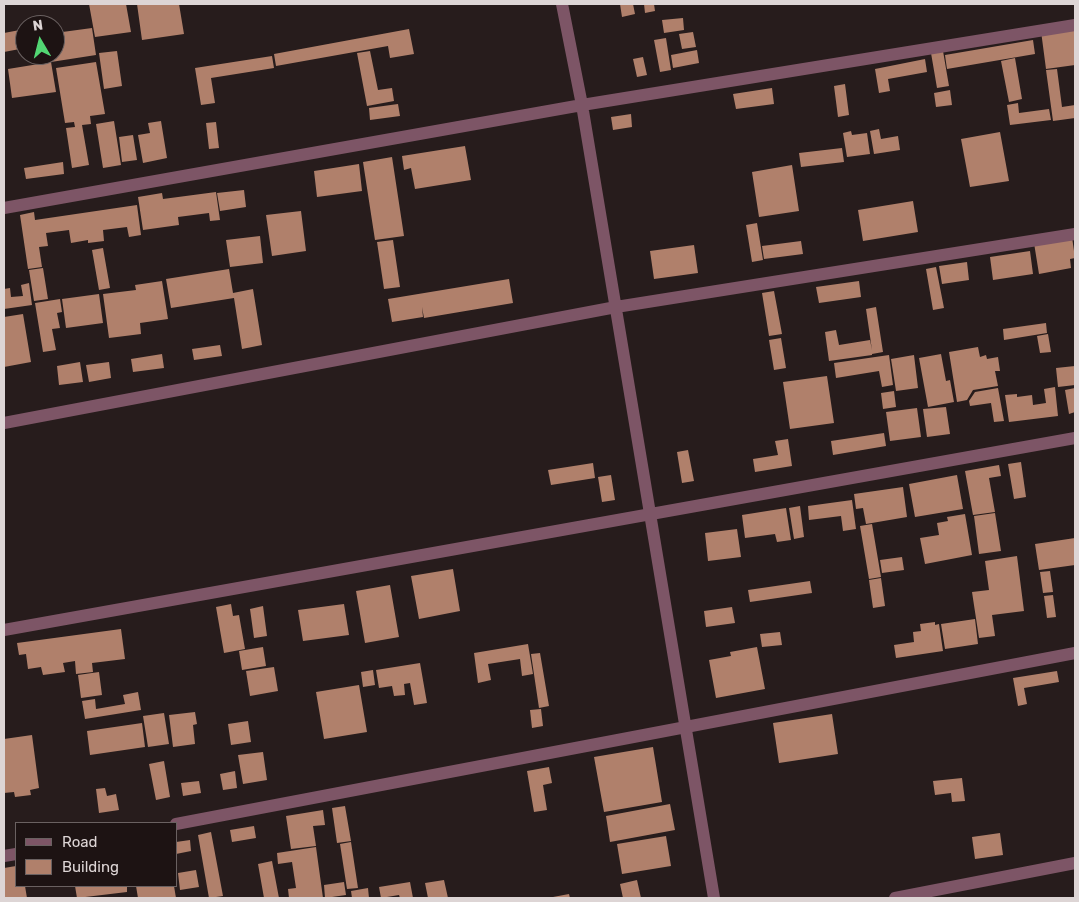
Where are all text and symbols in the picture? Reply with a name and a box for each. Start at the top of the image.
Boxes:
north arrow [15,15,65,65]
text: N [32,17,44,35]
legend [15,822,178,887]
text: Road [62,833,98,851]
text: Building [62,858,119,876]

